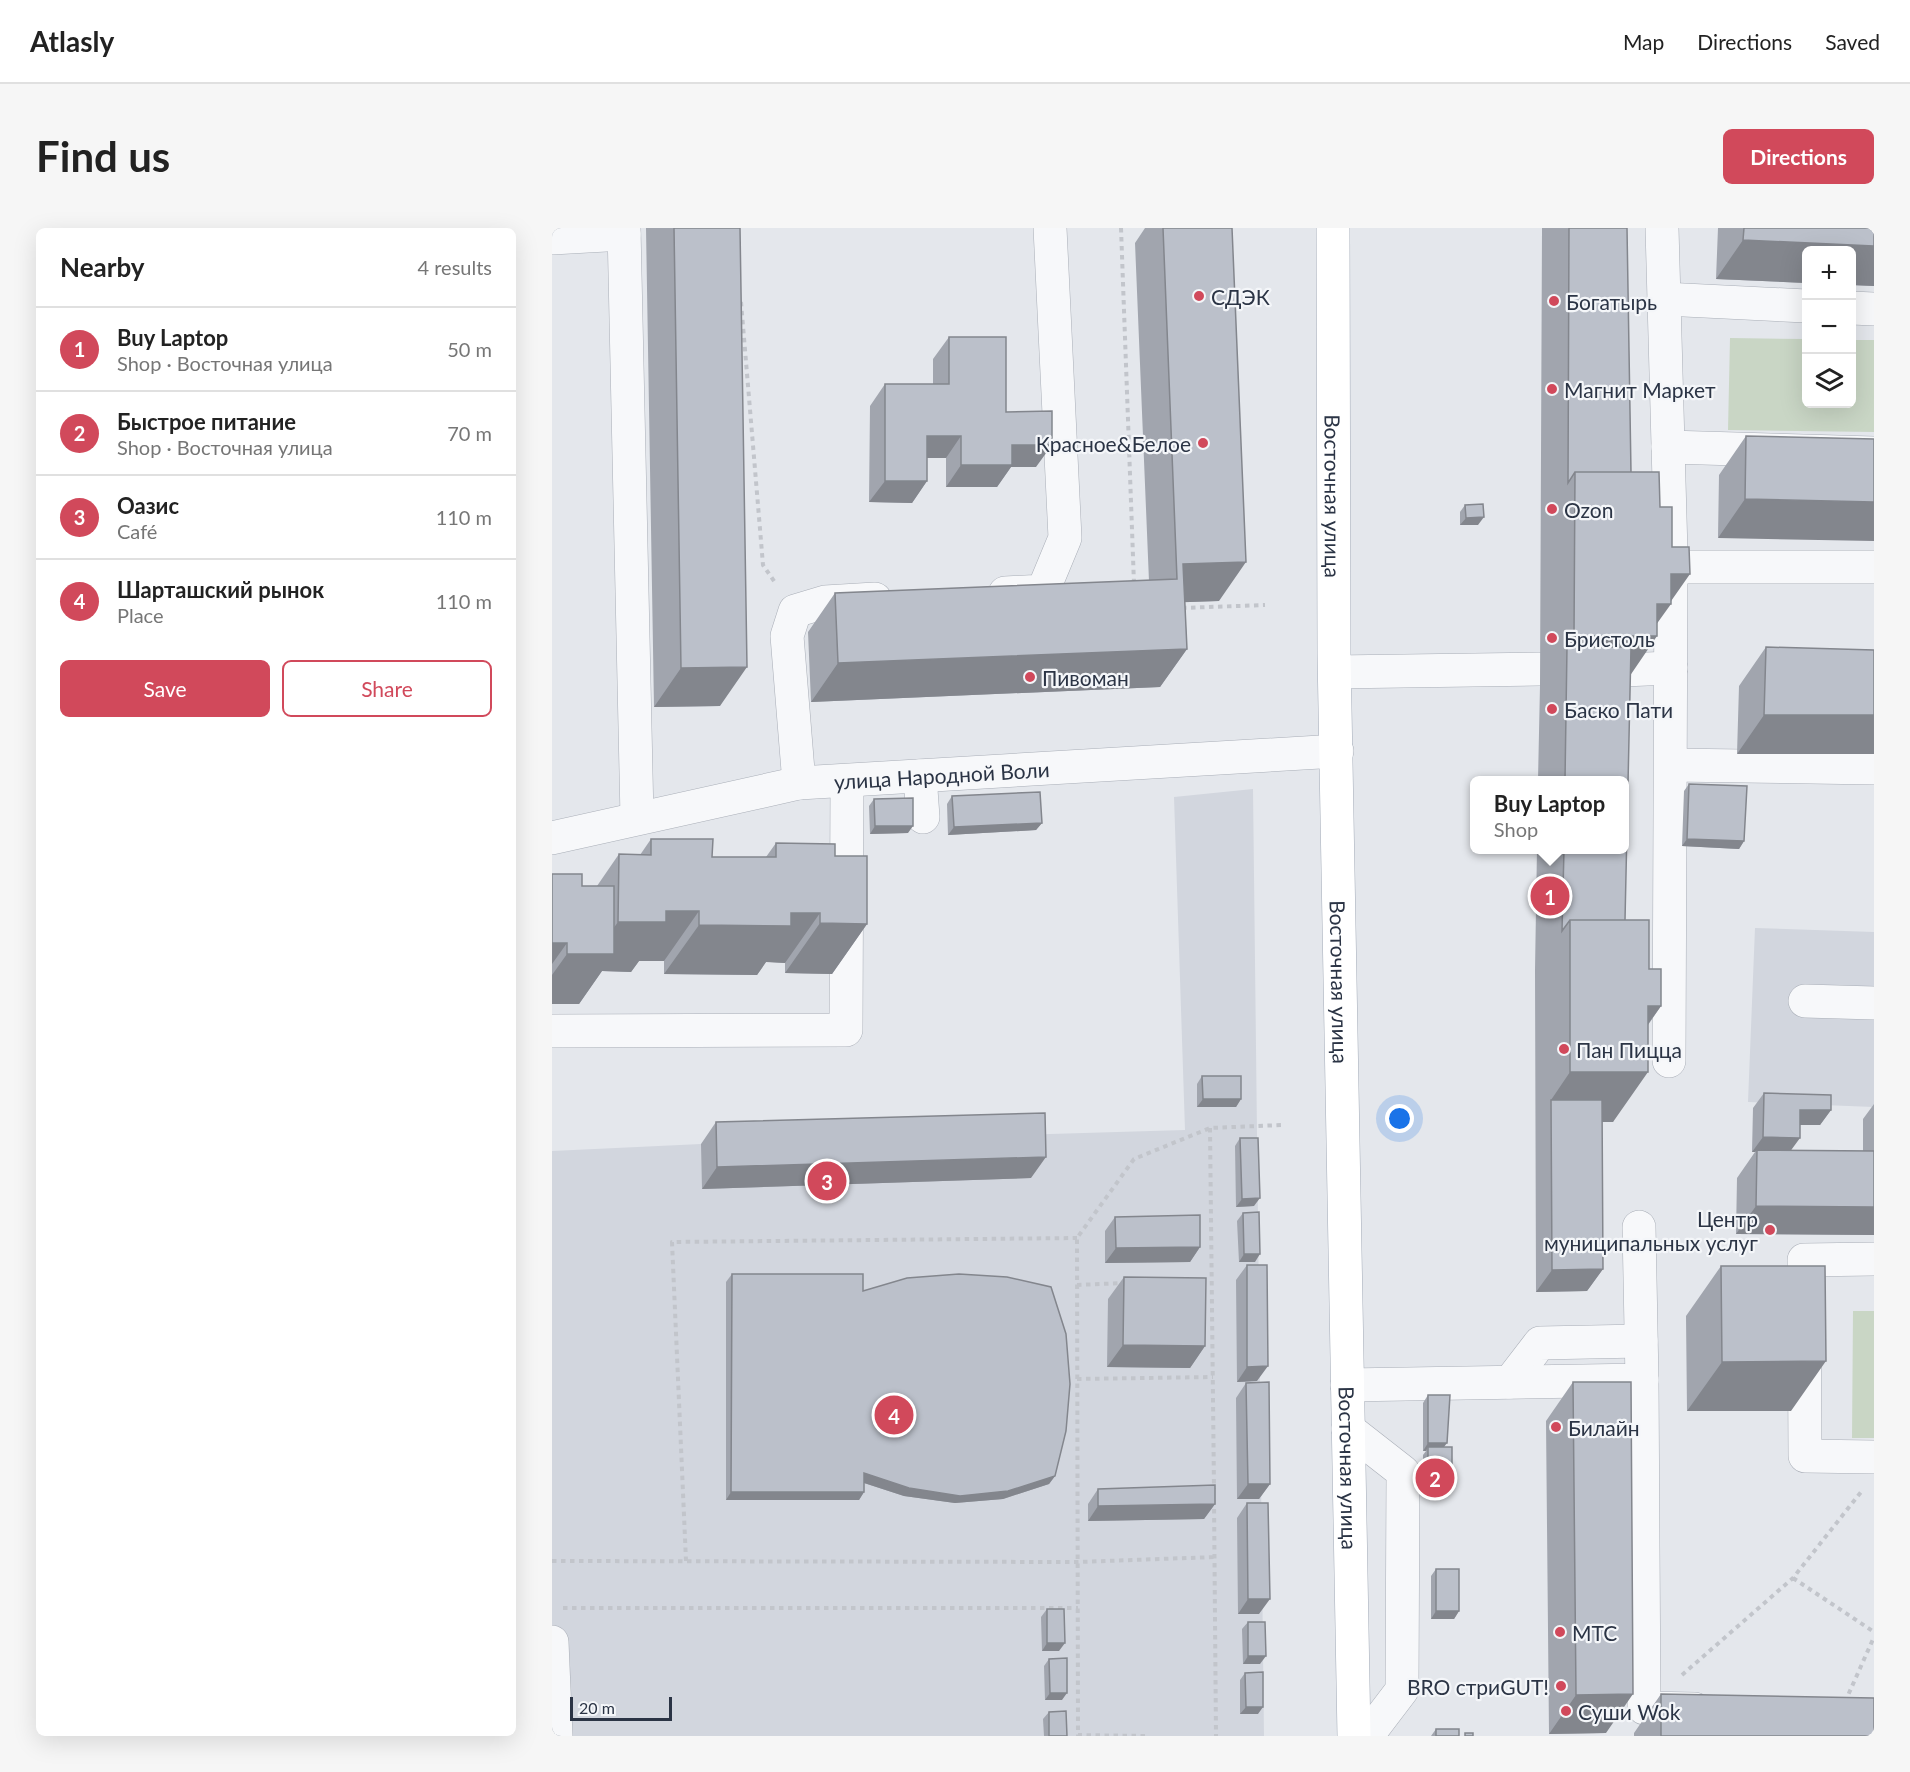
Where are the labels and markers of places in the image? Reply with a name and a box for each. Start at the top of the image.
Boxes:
place label: СДЭК [1211,284,1270,309]
marker: СДЭК [1192,289,1206,303]
place label: Богатырь [1566,289,1657,314]
marker: Богатырь [1547,294,1561,308]
place label: Магнит Маркет [1564,377,1716,402]
marker: Магнит Маркет [1545,382,1559,396]
place label: Красное&Белое [1036,431,1191,456]
marker: Красное&Белое [1196,436,1210,450]
place label: Ozon [1564,497,1614,522]
marker: Ozon [1545,502,1559,516]
place label: Бристоль [1564,626,1655,651]
marker: Бристоль [1545,631,1559,645]
place label: Пивоман [1042,665,1129,690]
marker: Пивоман [1023,670,1037,684]
place label: Баско Пати [1564,697,1673,722]
marker: Баско Пати [1545,702,1559,716]
pin: 1 [1530,874,1570,918]
place label: Пан Пицца [1576,1037,1682,1062]
marker: Пан Пицца [1557,1042,1571,1056]
pin: 3 [808,1158,846,1204]
place label: Центр муниципальных услуг [1544,1206,1758,1255]
marker: Центр муниципальных услуг [1763,1223,1777,1237]
pin: 4 [874,1392,914,1438]
place label: Билайн [1568,1415,1640,1440]
marker: Билайн [1549,1420,1563,1434]
pin: 2 [1416,1456,1454,1500]
place label: МТС [1572,1620,1617,1645]
marker: МТС [1553,1625,1567,1639]
place label: BRO стриGUT! [1407,1674,1549,1699]
marker: BRO стриGUT! [1554,1679,1568,1693]
place label: Суши Wok [1578,1699,1681,1724]
marker: Суши Wok [1559,1704,1573,1718]

